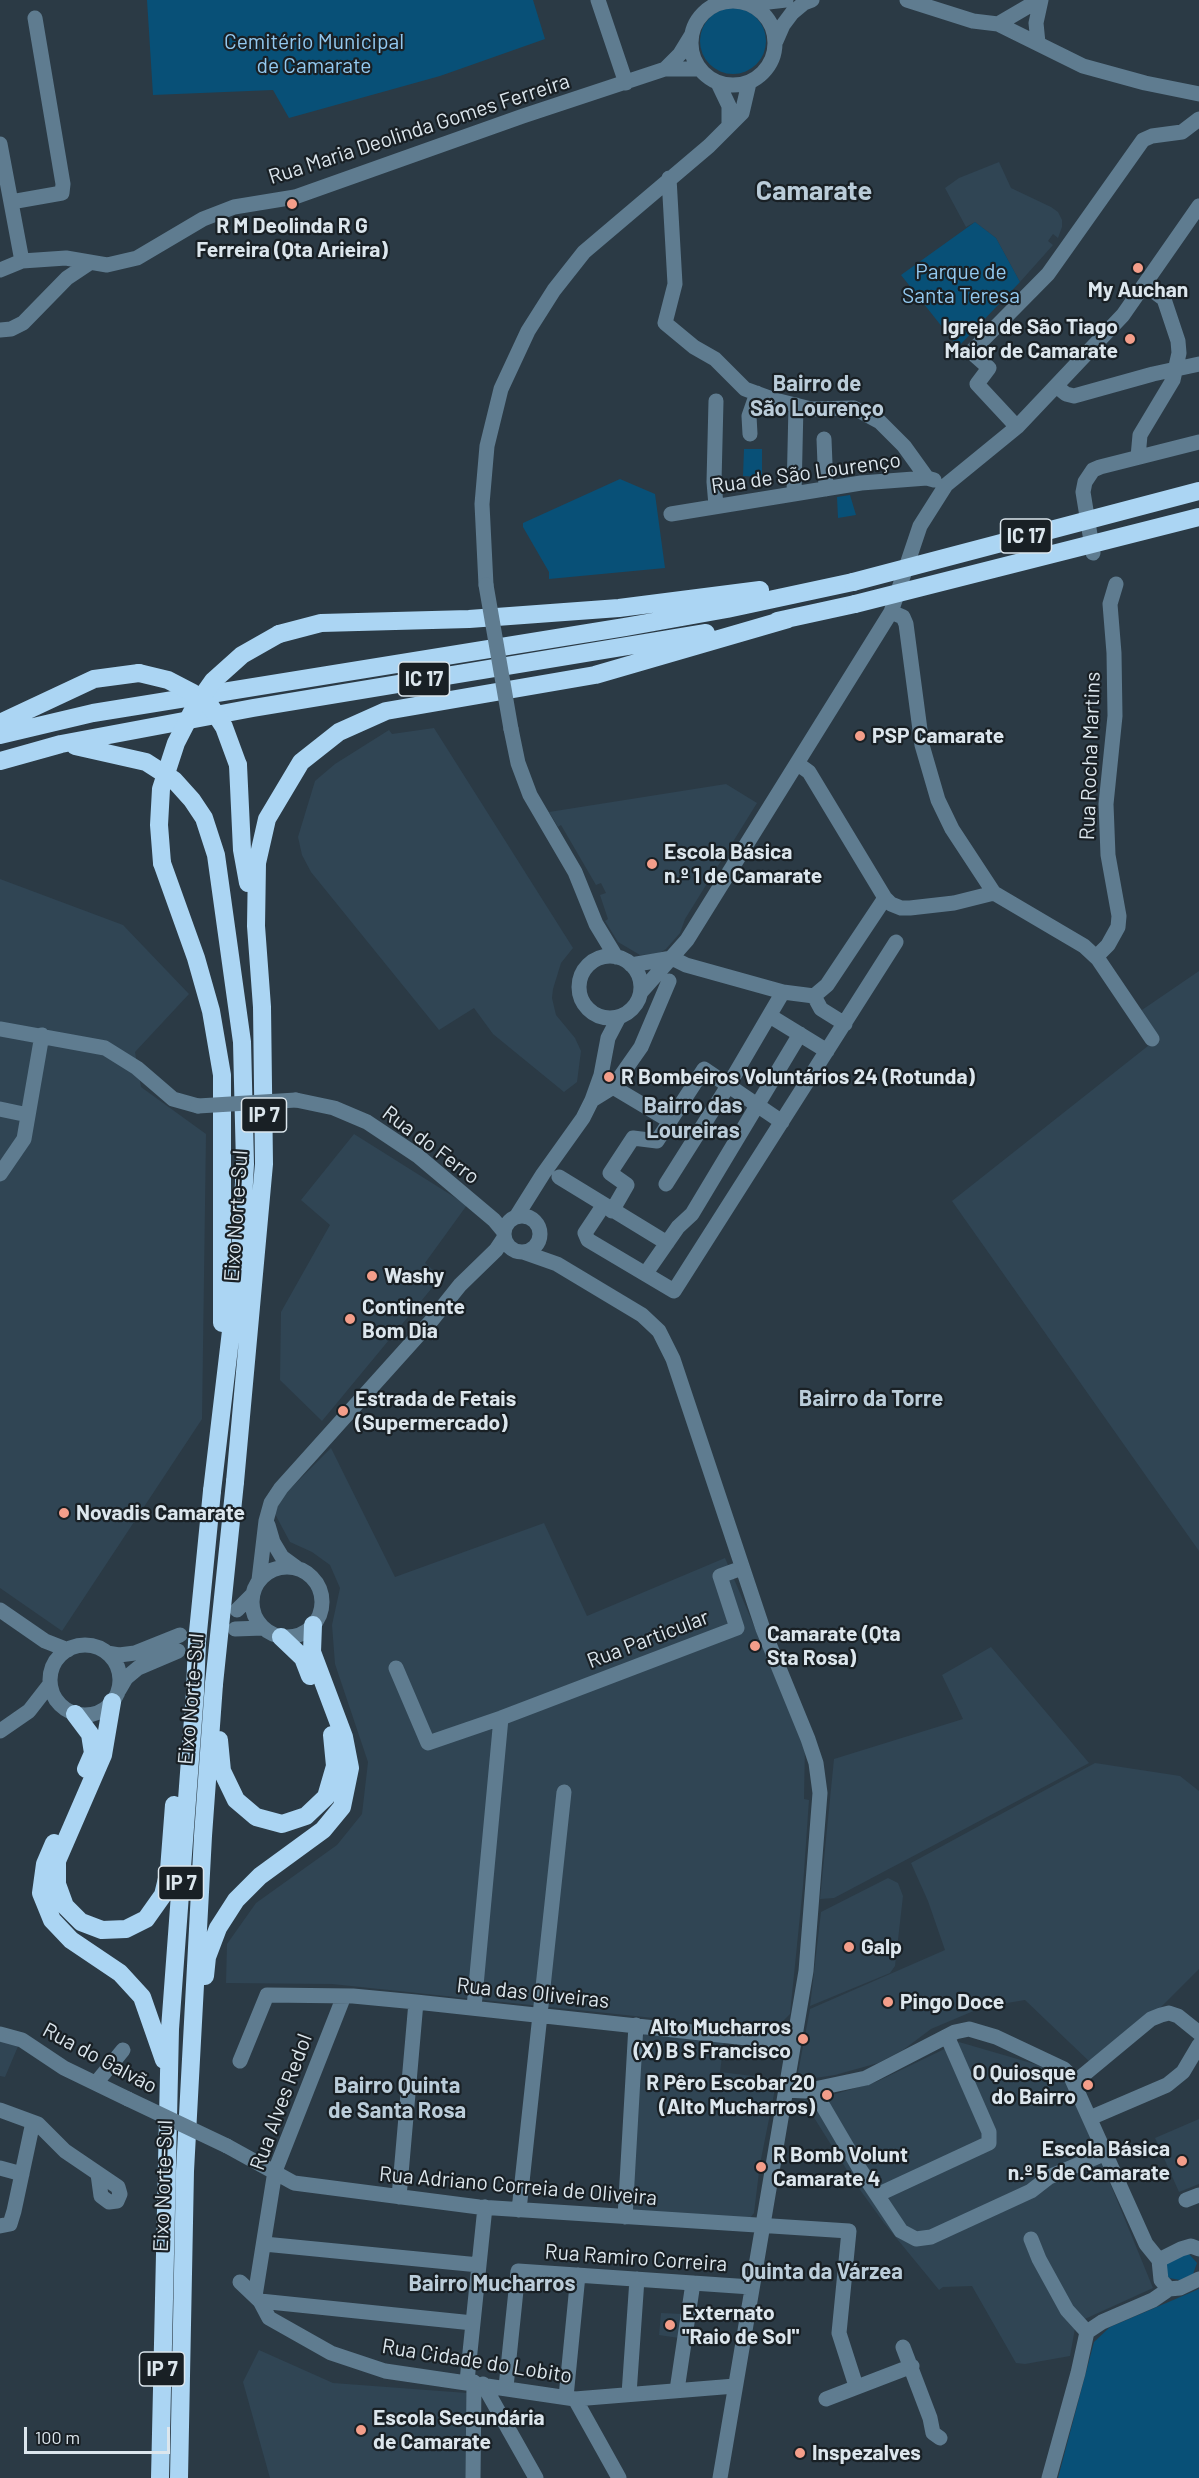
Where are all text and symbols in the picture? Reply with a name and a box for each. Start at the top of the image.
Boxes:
park label: Cemitério Municipal de Camarate [224,29,404,79]
street label: Rua Maria Deolinda Gomes Ferreira [265,68,573,190]
district label: Camarate [756,175,872,207]
marker: R M Deolinda R G Ferreira (Qta Arieira) [285,197,299,211]
place label: R M Deolinda R G Ferreira (Qta Arieira) [196,213,388,263]
park label: Parque de Santa Teresa [902,259,1020,309]
marker: My Auchan [1131,261,1145,275]
place label: My Auchan [1088,277,1188,303]
place label: Igreja de São Tiago Maior de Camarate [942,314,1118,364]
marker: Igreja de São Tiago Maior de Camarate [1123,332,1137,346]
district label: Bairro de São Lourenço [750,371,884,422]
street label: Rua de São Lourenço [710,447,902,499]
road number: IC 17 [1000,519,1052,553]
road number: IC 17 [398,662,450,696]
street label: Rua Rocha Martins [1074,671,1106,841]
place label: PSP Camarate [872,723,1004,749]
marker: PSP Camarate [853,729,867,743]
place label: Escola Básica n.º 1 de Camarate [664,839,822,889]
marker: Escola Básica n.º 1 de Camarate [645,857,659,871]
place label: R Bombeiros Voluntários 24 (Rotunda) [621,1064,975,1090]
marker: R Bombeiros Voluntários 24 (Rotunda) [602,1070,616,1084]
district label: Bairro das Loureiras [643,1093,743,1144]
road number: IP 7 [242,1098,286,1132]
street label: Rua do Ferro [377,1100,485,1190]
street label: Eixo Norte-Sul [219,1149,253,1283]
place label: Washy [384,1263,444,1289]
marker: Washy [365,1269,379,1283]
place label: Continente Bom Dia [362,1294,465,1344]
marker: Continente Bom Dia [343,1312,357,1326]
place label: Estrada de Fetais (Supermercado) [355,1386,516,1436]
district label: Bairro da Torre [799,1386,943,1412]
marker: Estrada de Fetais (Supermercado) [336,1404,350,1418]
place label: Novadis Camarate [76,1500,245,1526]
marker: Novadis Camarate [57,1506,71,1520]
street label: Rua Particular [584,1604,712,1674]
place label: Camarate (Qta Sta Rosa) [767,1621,900,1671]
street label: Eixo Norte-Sul [173,1632,209,1766]
marker: Camarate (Qta Sta Rosa) [748,1639,762,1653]
road number: IP 7 [158,1866,204,1900]
place label: Galp [861,1934,902,1960]
marker: Galp [842,1940,856,1954]
street label: Rua das Oliveiras [455,1972,611,2014]
place label: Pingo Doce [900,1989,1004,2015]
marker: Pingo Doce [881,1995,895,2009]
place label: Alto Mucharros (X) B S Francisco [633,2014,791,2064]
street label: Rua do Galvão [38,2017,162,2099]
street label: Rua Alves Redol [245,2030,317,2174]
marker: Alto Mucharros (X) B S Francisco [796,2032,810,2046]
place label: O Quiosque do Bairro [972,2060,1076,2110]
place label: R Pêro Escobar 20 (Alto Mucharros) [646,2070,815,2120]
district label: Bairro Quinta de Santa Rosa [328,2073,466,2124]
marker: O Quiosque do Bairro [1081,2078,1095,2092]
marker: R Pêro Escobar 20 (Alto Mucharros) [820,2088,834,2102]
street label: Eixo Norte-Sul [148,2120,178,2252]
place label: Escola Básica n.º 5 de Camarate [1008,2136,1170,2186]
place label: R Bomb Volunt Camarate 4 [773,2142,908,2192]
marker: Escola Básica n.º 5 de Camarate [1175,2154,1189,2168]
marker: R Bomb Volunt Camarate 4 [754,2160,768,2174]
street label: Rua Adriano Correia de Oliveira [378,2161,658,2211]
street label: Rua Ramiro Correira [544,2239,728,2277]
district label: Quinta da Várzea [741,2259,903,2285]
district label: Bairro Mucharros [408,2271,576,2297]
place label: Externato "Raio de Sol" [682,2300,799,2350]
marker: Externato "Raio de Sol" [663,2318,677,2332]
street label: Rua Cidade do Lobito [380,2334,574,2388]
road number: IP 7 [140,2352,184,2386]
place label: Escola Secundária de Camarate [373,2405,545,2455]
scale bar [27,2415,172,2453]
marker: Escola Secundária de Camarate [354,2423,368,2437]
text: 100 m [35,2426,80,2448]
place label: Inspezalves [812,2440,921,2466]
marker: Inspezalves [793,2446,807,2460]

